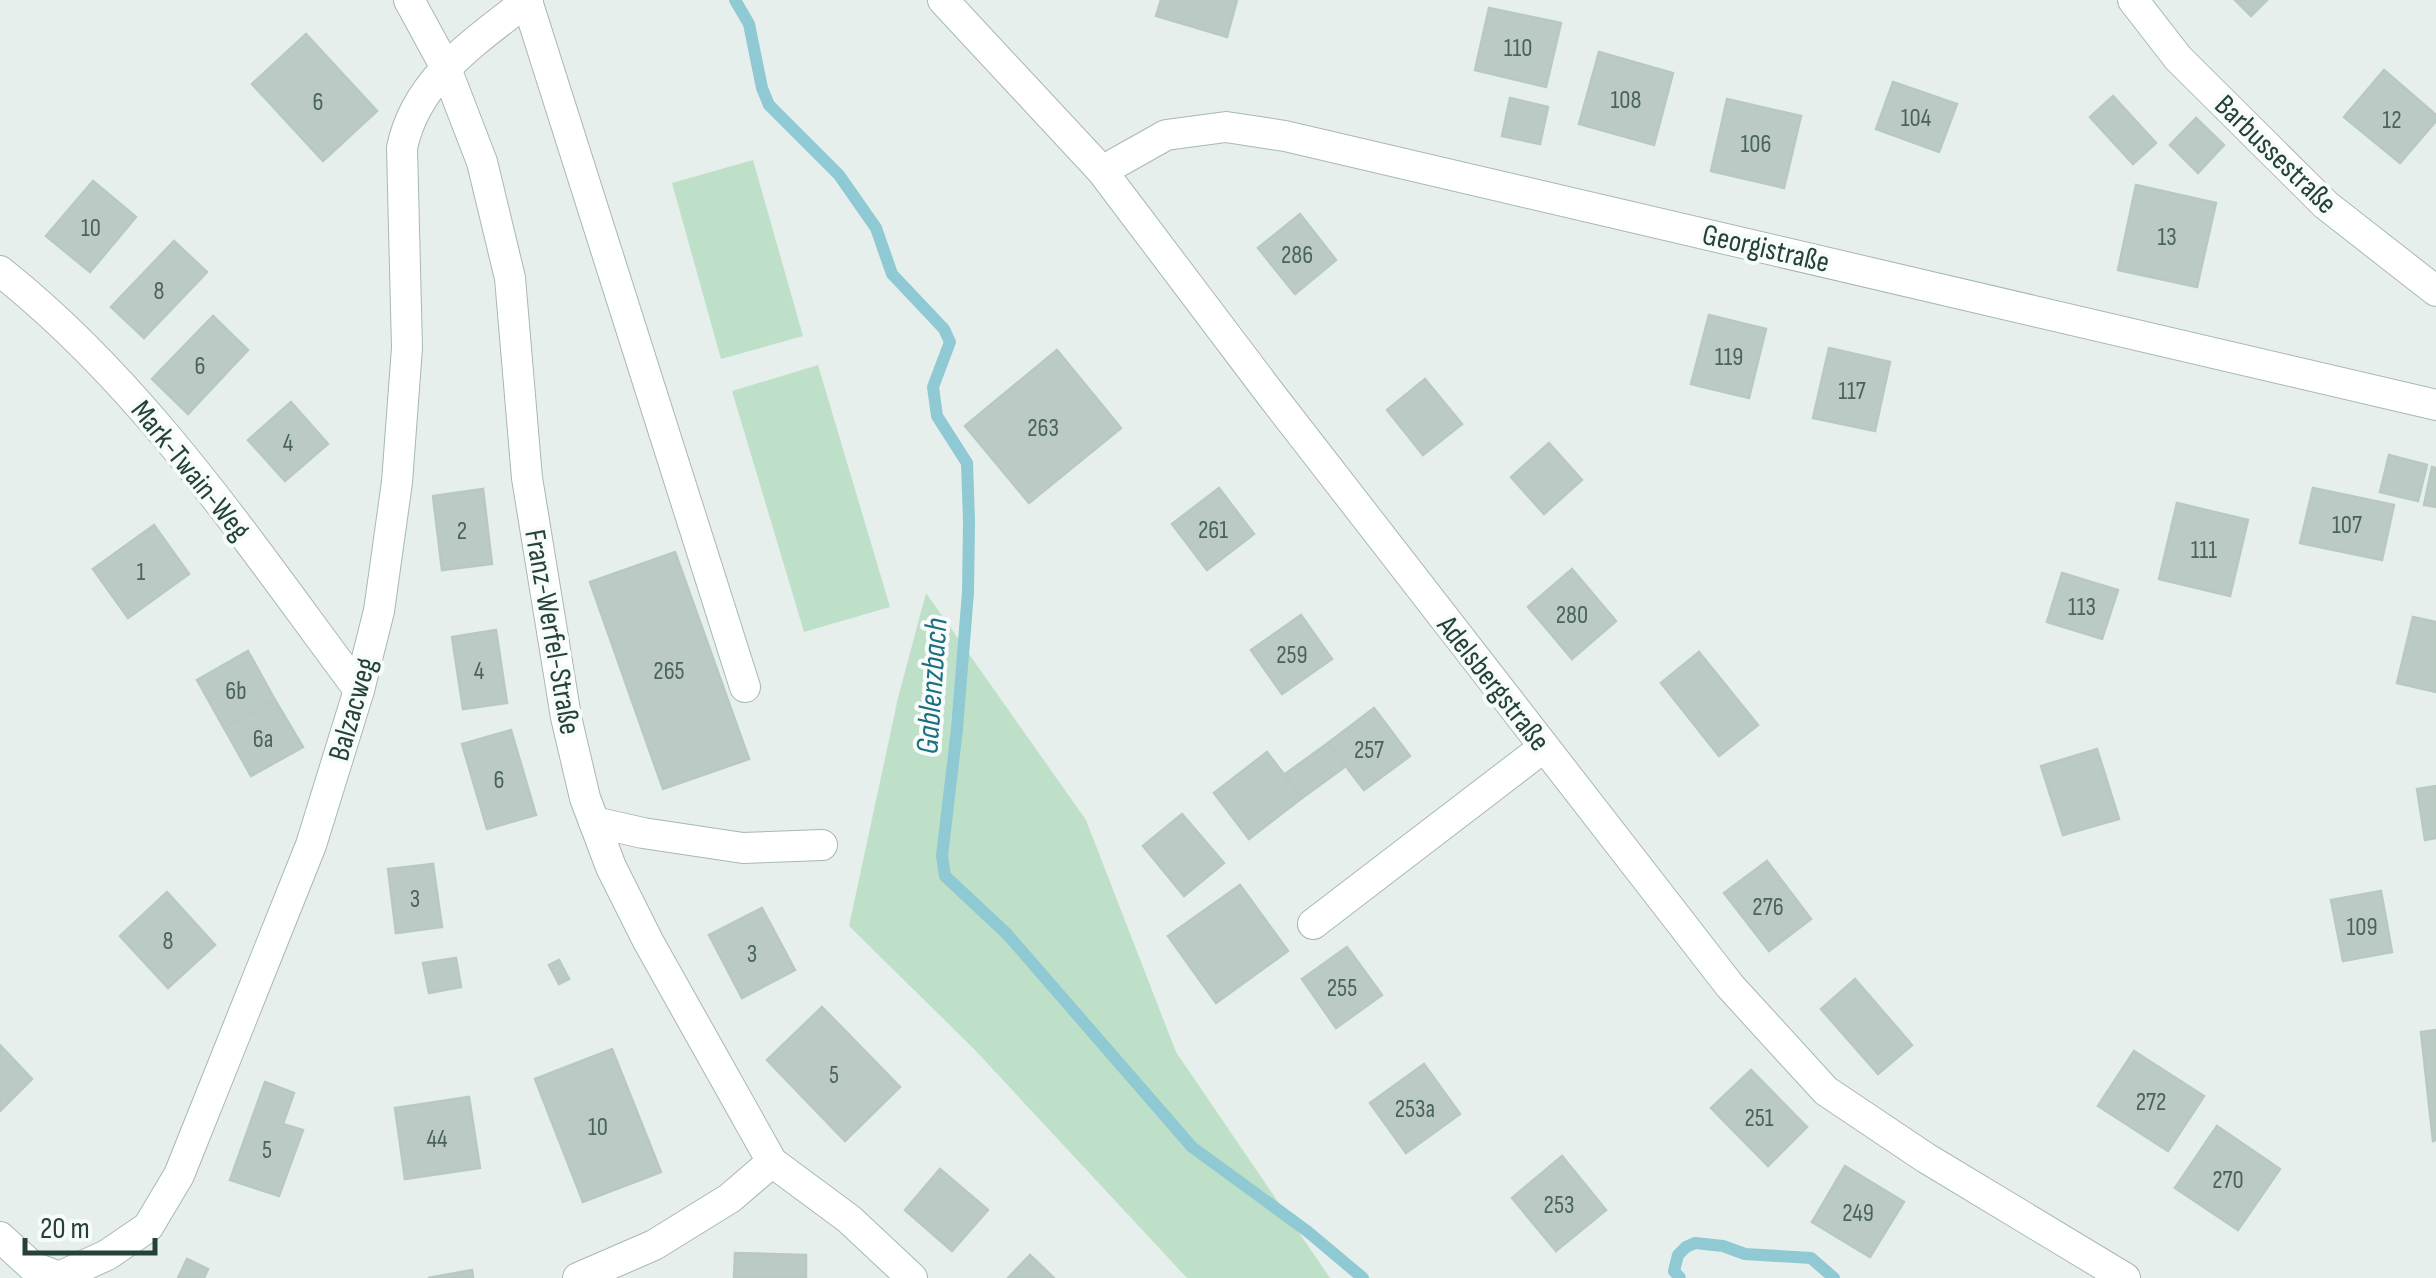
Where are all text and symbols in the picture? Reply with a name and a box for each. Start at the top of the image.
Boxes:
house number: 110 [1504,33,1532,64]
house number: 108 [1611,85,1641,116]
house number: 6 [313,87,323,118]
street label: Barbussestraße [2207,88,2344,222]
house number: 104 [1901,103,1931,134]
house number: 12 [2382,105,2402,136]
house number: 106 [1741,129,1771,160]
house number: 10 [81,213,101,244]
street label: Georgistraße [1699,217,1833,281]
house number: 13 [2157,222,2177,253]
house number: 286 [1281,240,1313,271]
house number: 8 [154,276,164,307]
house number: 119 [1715,342,1743,373]
house number: 6 [195,351,205,382]
house number: 117 [1838,376,1866,407]
street label: Mark-Twain-Weg [123,393,258,548]
house number: 263 [1027,413,1059,444]
house number: 4 [283,428,293,459]
house number: 107 [2332,510,2362,541]
house number: 261 [1198,515,1228,546]
house number: 2 [457,516,467,547]
street label: Franz-Werfel-Straße [516,527,588,738]
house number: 111 [2191,535,2217,566]
house number: 1 [137,557,146,588]
house number: 113 [2068,592,2096,623]
house number: 280 [1556,600,1588,631]
street label: Adelsbergstraße [1429,608,1557,758]
water label: Gablenzbach [908,617,957,756]
house number: 259 [1276,640,1308,671]
street label: Balzacweg [321,654,385,765]
house number: 4 [474,656,484,687]
house number: 265 [653,656,685,687]
house number: 6b [225,676,247,707]
house number: 6a [253,724,273,755]
house number: 257 [1354,735,1384,766]
house number: 6 [494,765,504,796]
house number: 3 [410,884,420,915]
house number: 276 [1752,892,1784,923]
house number: 109 [2347,912,2377,943]
house number: 8 [163,926,173,957]
house number: 3 [747,939,757,970]
house number: 255 [1327,973,1357,1004]
house number: 5 [829,1060,839,1091]
house number: 272 [2136,1087,2166,1118]
house number: 253a [1395,1094,1435,1125]
house number: 251 [1744,1103,1774,1134]
house number: 10 [588,1112,608,1143]
house number: 44 [426,1124,448,1155]
house number: 5 [262,1135,272,1166]
house number: 270 [2212,1165,2244,1196]
house number: 253 [1544,1190,1574,1221]
scale bar [25,1193,155,1255]
house number: 249 [1842,1198,1874,1229]
text: 20 m [40,1211,90,1247]

